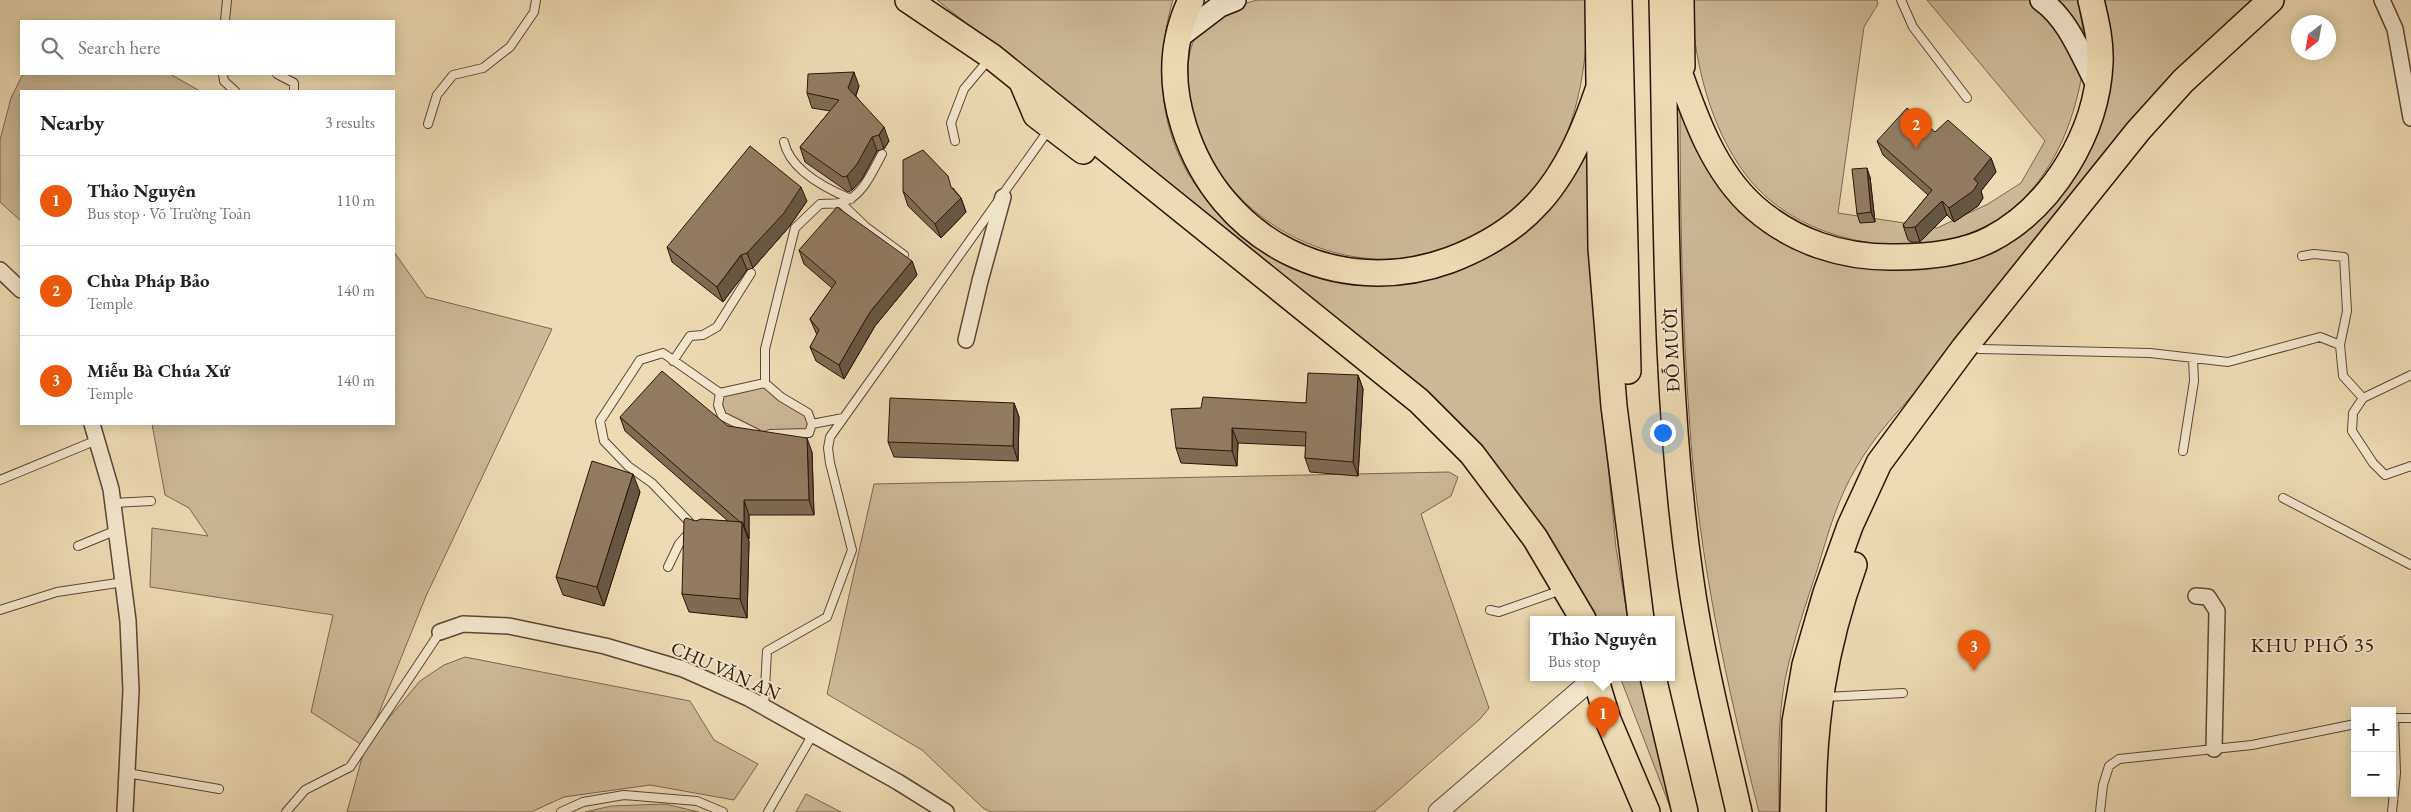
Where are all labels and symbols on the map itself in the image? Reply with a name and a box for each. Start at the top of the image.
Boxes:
north arrow [2291,15,2336,60]
pin: 2 [1900,108,1932,149]
street label: ĐỖ MƯỜI [1658,307,1685,393]
your location [1650,420,1676,446]
pin: 3 [1958,630,1990,671]
district label: KHU PHỐ 35 [2251,632,2375,658]
street label: CHU VĂN AN [667,635,784,706]
pin: 1 [1587,697,1619,738]

